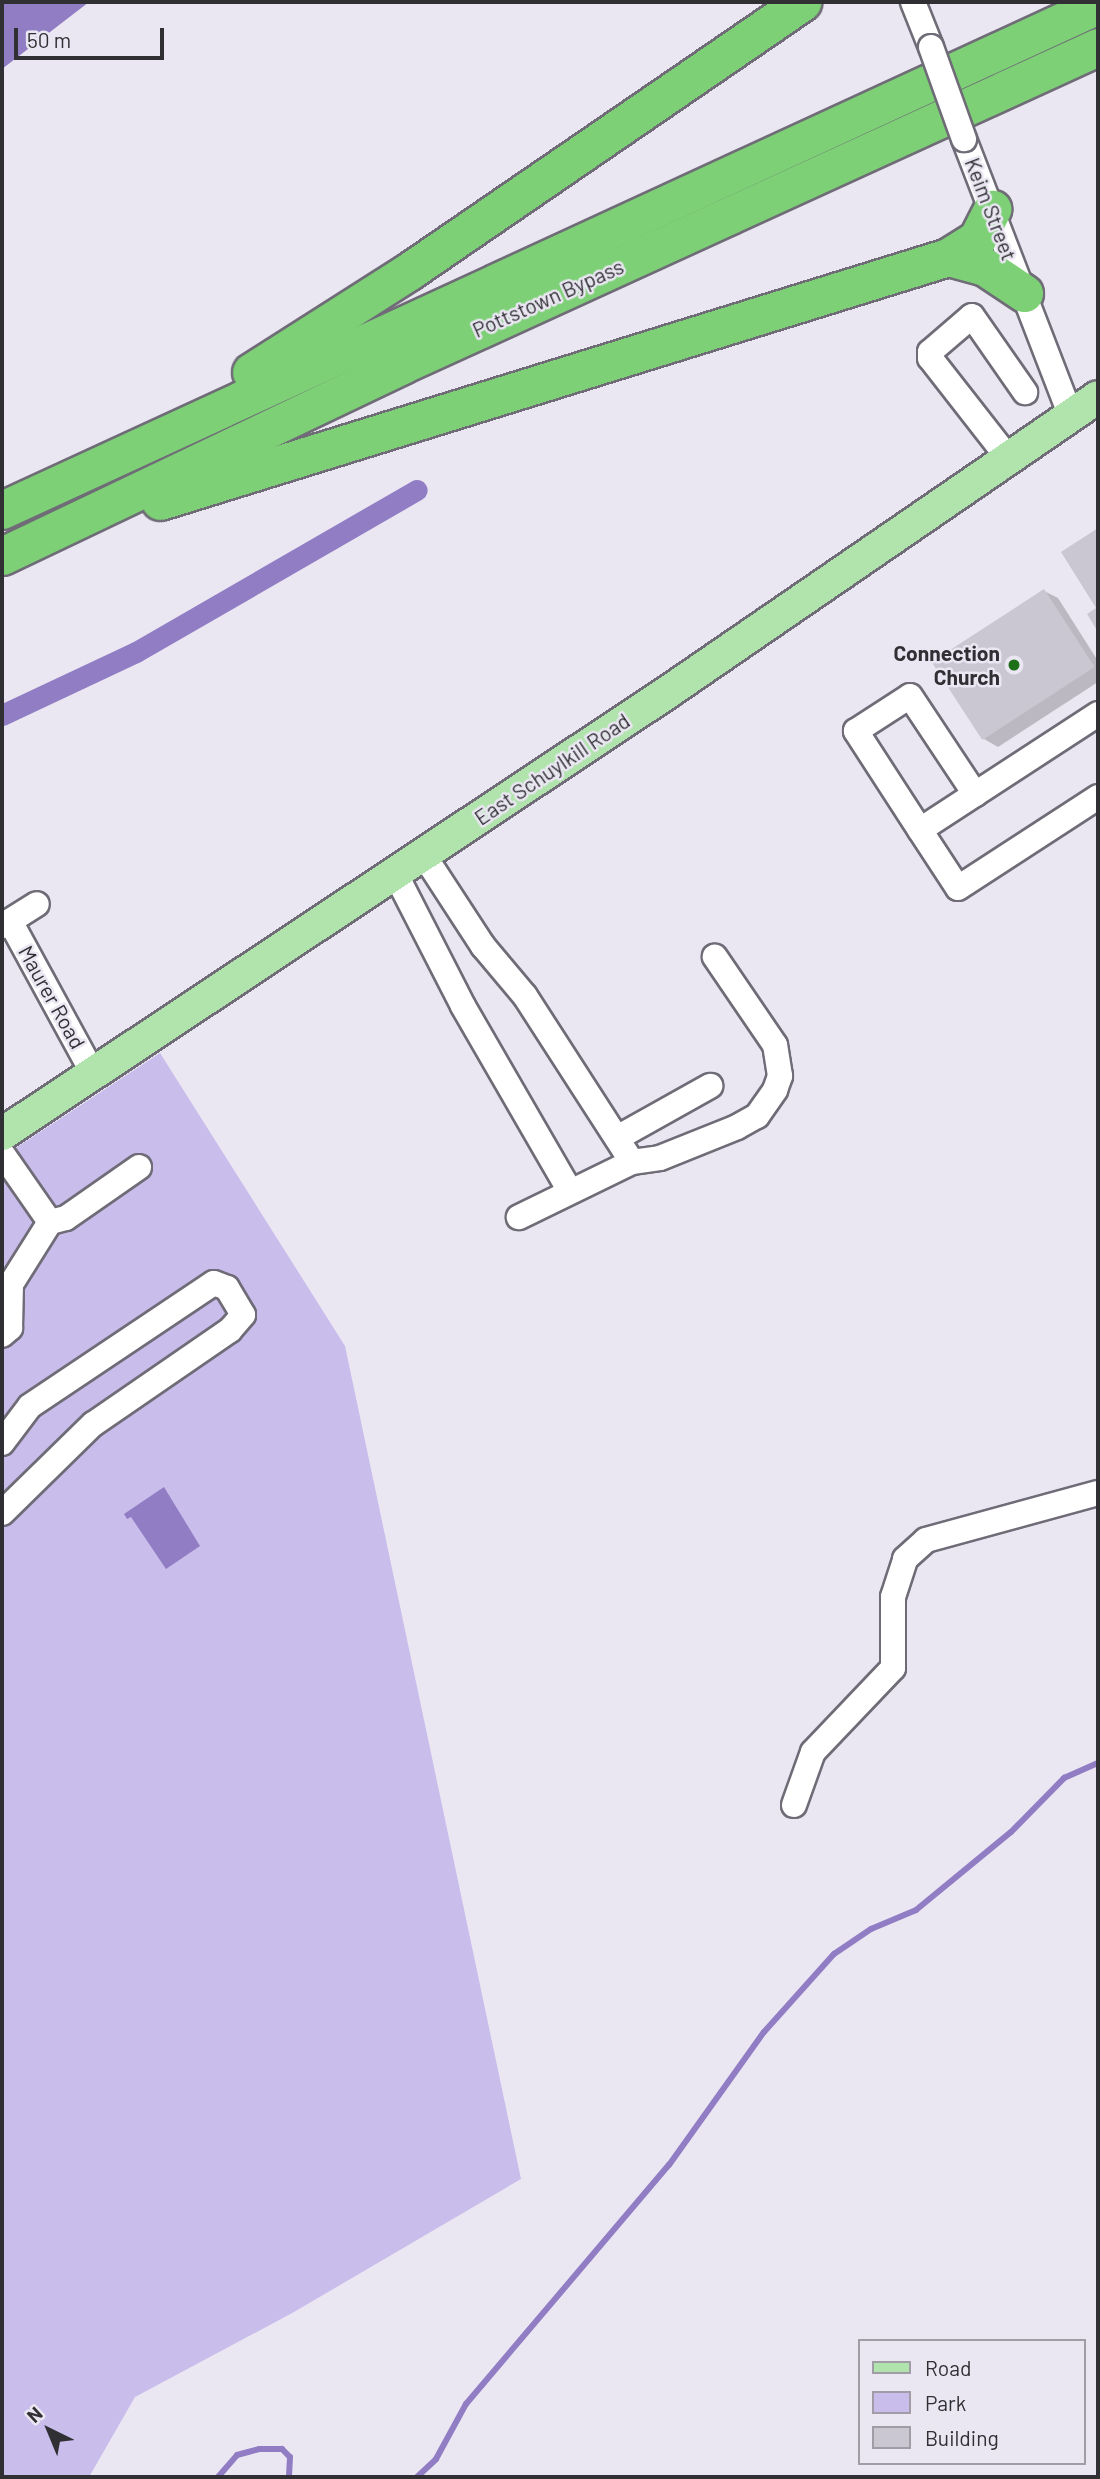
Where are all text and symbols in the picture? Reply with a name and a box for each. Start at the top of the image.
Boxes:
scale bar [18,14,168,58]
text: 50 m [27,27,71,52]
street label: Keim Street [960,154,1022,264]
street label: Pottstown Bypass [469,253,627,343]
place label: Connection Church [893,640,1000,690]
marker: Connection Church [1006,657,1022,673]
street label: East Schuylkill Road [470,708,634,830]
street label: Maurer Road [13,941,91,1053]
legend [858,2339,1086,2465]
text: Road [925,2355,971,2380]
text: Park [925,2390,966,2415]
north arrow [14,2395,84,2465]
text: N [22,2402,47,2427]
text: Building [925,2425,999,2450]

